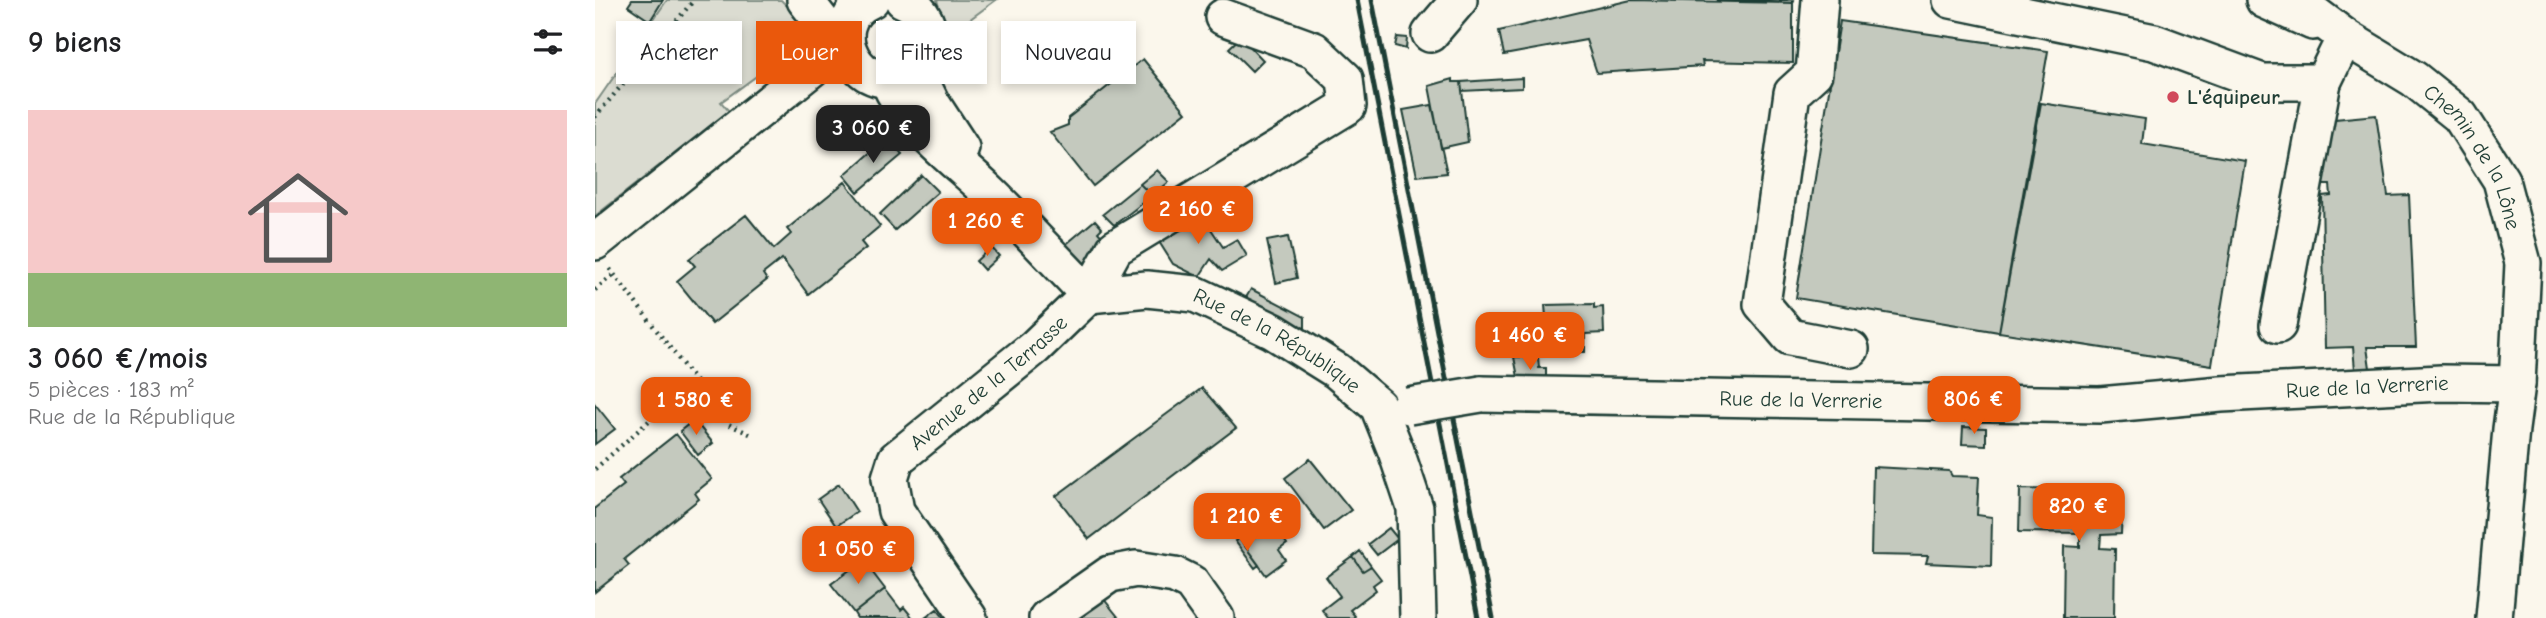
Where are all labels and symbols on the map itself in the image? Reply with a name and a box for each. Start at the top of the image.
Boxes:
street label: Chemin de la Lône [2419,80,2526,232]
place label: L'équipeur [2187,85,2280,109]
marker: L'équipeur [2165,89,2181,105]
pin: 3 060 € [808,106,938,165]
pin: 2 160 € [1133,187,1263,246]
pin: 1 260 € [922,198,1052,258]
street label: Rue de la République [1190,283,1366,398]
street label: Avenue de la Terrasse [905,311,1072,455]
pin: 1 460 € [1465,312,1595,372]
street label: Rue de la Verrerie [2285,371,2449,403]
pin: 806 € [1925,376,2023,436]
pin: 1 580 € [631,378,761,437]
street label: Rue de la Verrerie [1719,386,1883,413]
pin: 820 € [2030,484,2128,543]
pin: 1 210 € [1182,494,1312,553]
pin: 1 050 € [793,526,923,586]

